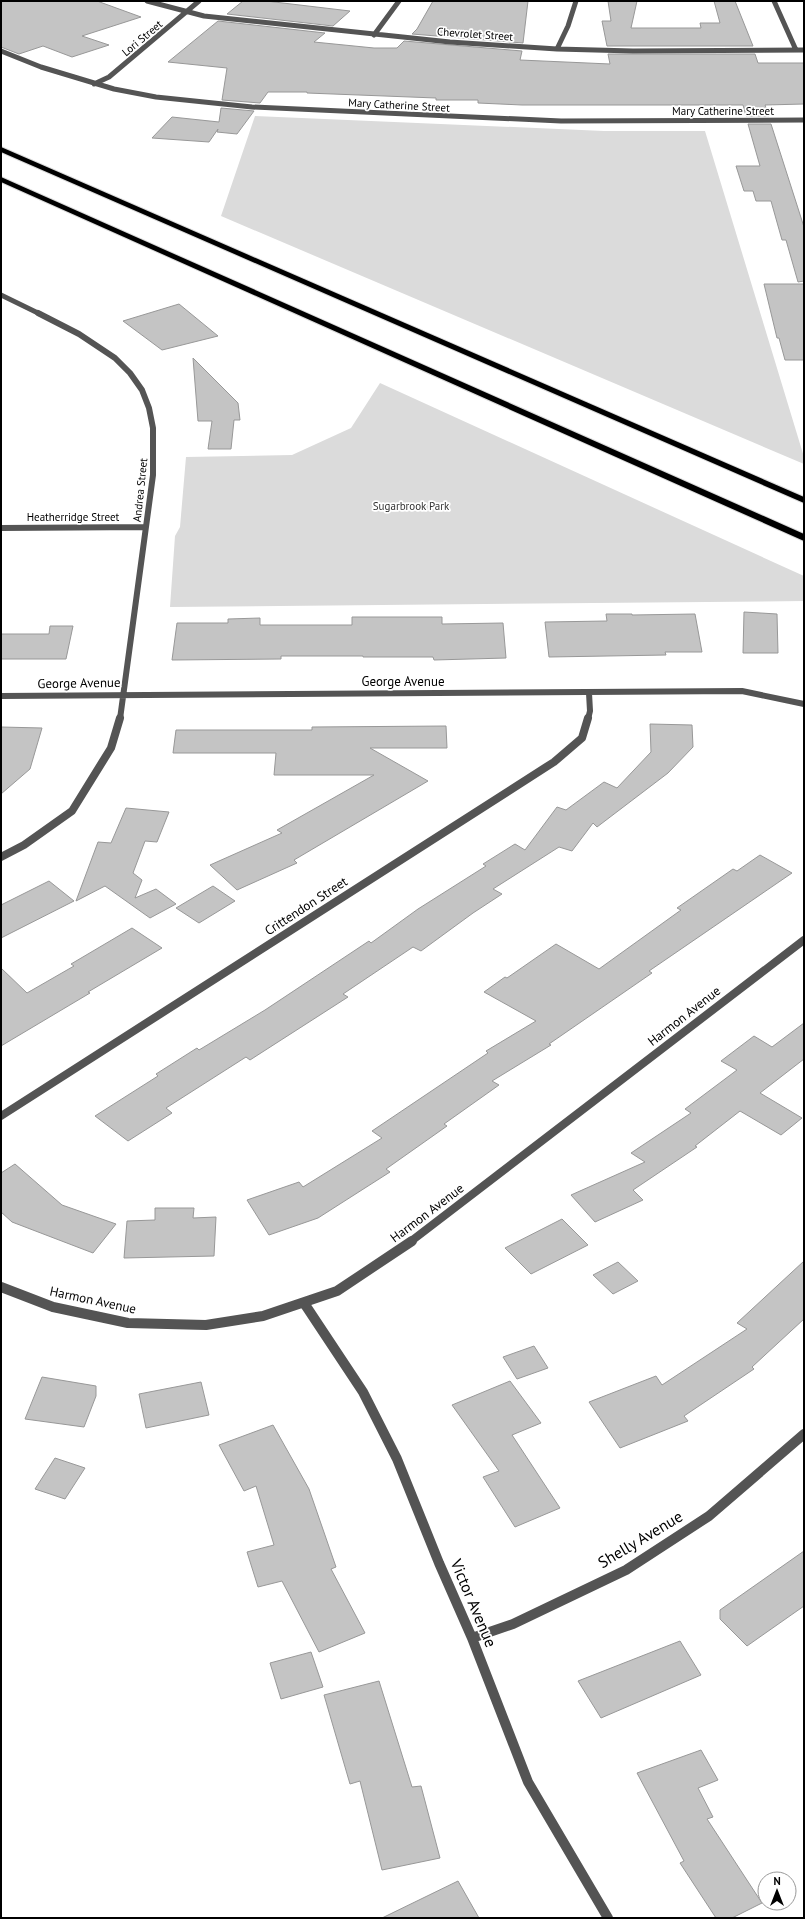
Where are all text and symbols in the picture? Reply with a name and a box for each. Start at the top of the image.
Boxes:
street label: Lori Street [119,17,165,59]
street label: Chevrolet Street [437,24,514,44]
street label: Mary Catherine Street [348,95,450,115]
street label: Mary Catherine Street [672,104,774,118]
street label: Andrea Street [130,457,150,523]
park label: Sugarbrook Park [373,499,450,513]
street label: Heatherridge Street [27,510,120,524]
street label: George Avenue [361,673,445,690]
street label: George Avenue [37,674,121,692]
street label: Crittendon Street [261,873,351,939]
street label: Harmon Avenue [644,982,724,1050]
street label: Harmon Avenue [387,1180,467,1246]
street label: Harmon Avenue [48,1283,138,1317]
street label: Shelly Avenue [594,1506,686,1572]
street label: Victor Avenue [446,1555,501,1650]
north arrow [757,1871,797,1911]
text: N [773,1874,781,1888]

